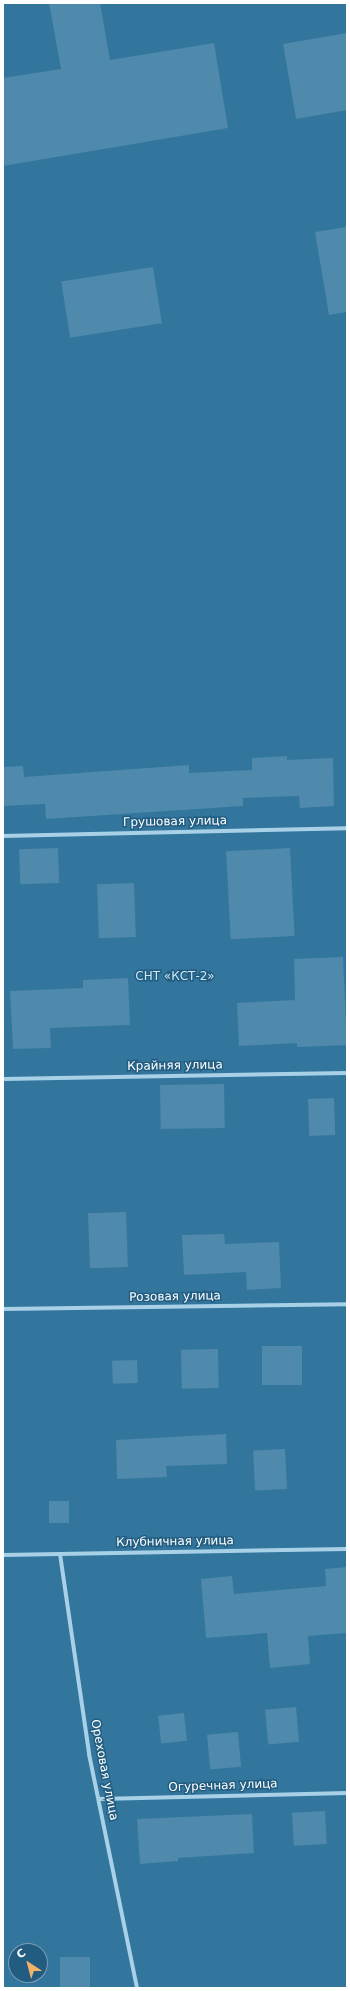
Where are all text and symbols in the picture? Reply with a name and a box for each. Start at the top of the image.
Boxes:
street label: Грушовая улица [123,814,227,830]
park label: СНТ «КСТ-2» [135,970,215,984]
street label: Крайняя улица [127,1058,223,1074]
street label: Розовая улица [129,1289,221,1305]
street label: Клубничная улица [116,1534,234,1550]
street label: Ореховая улица [87,1718,121,1822]
street label: Огуречная улица [168,1777,278,1795]
north arrow [8,1943,48,1983]
text: С [14,1946,28,1961]

